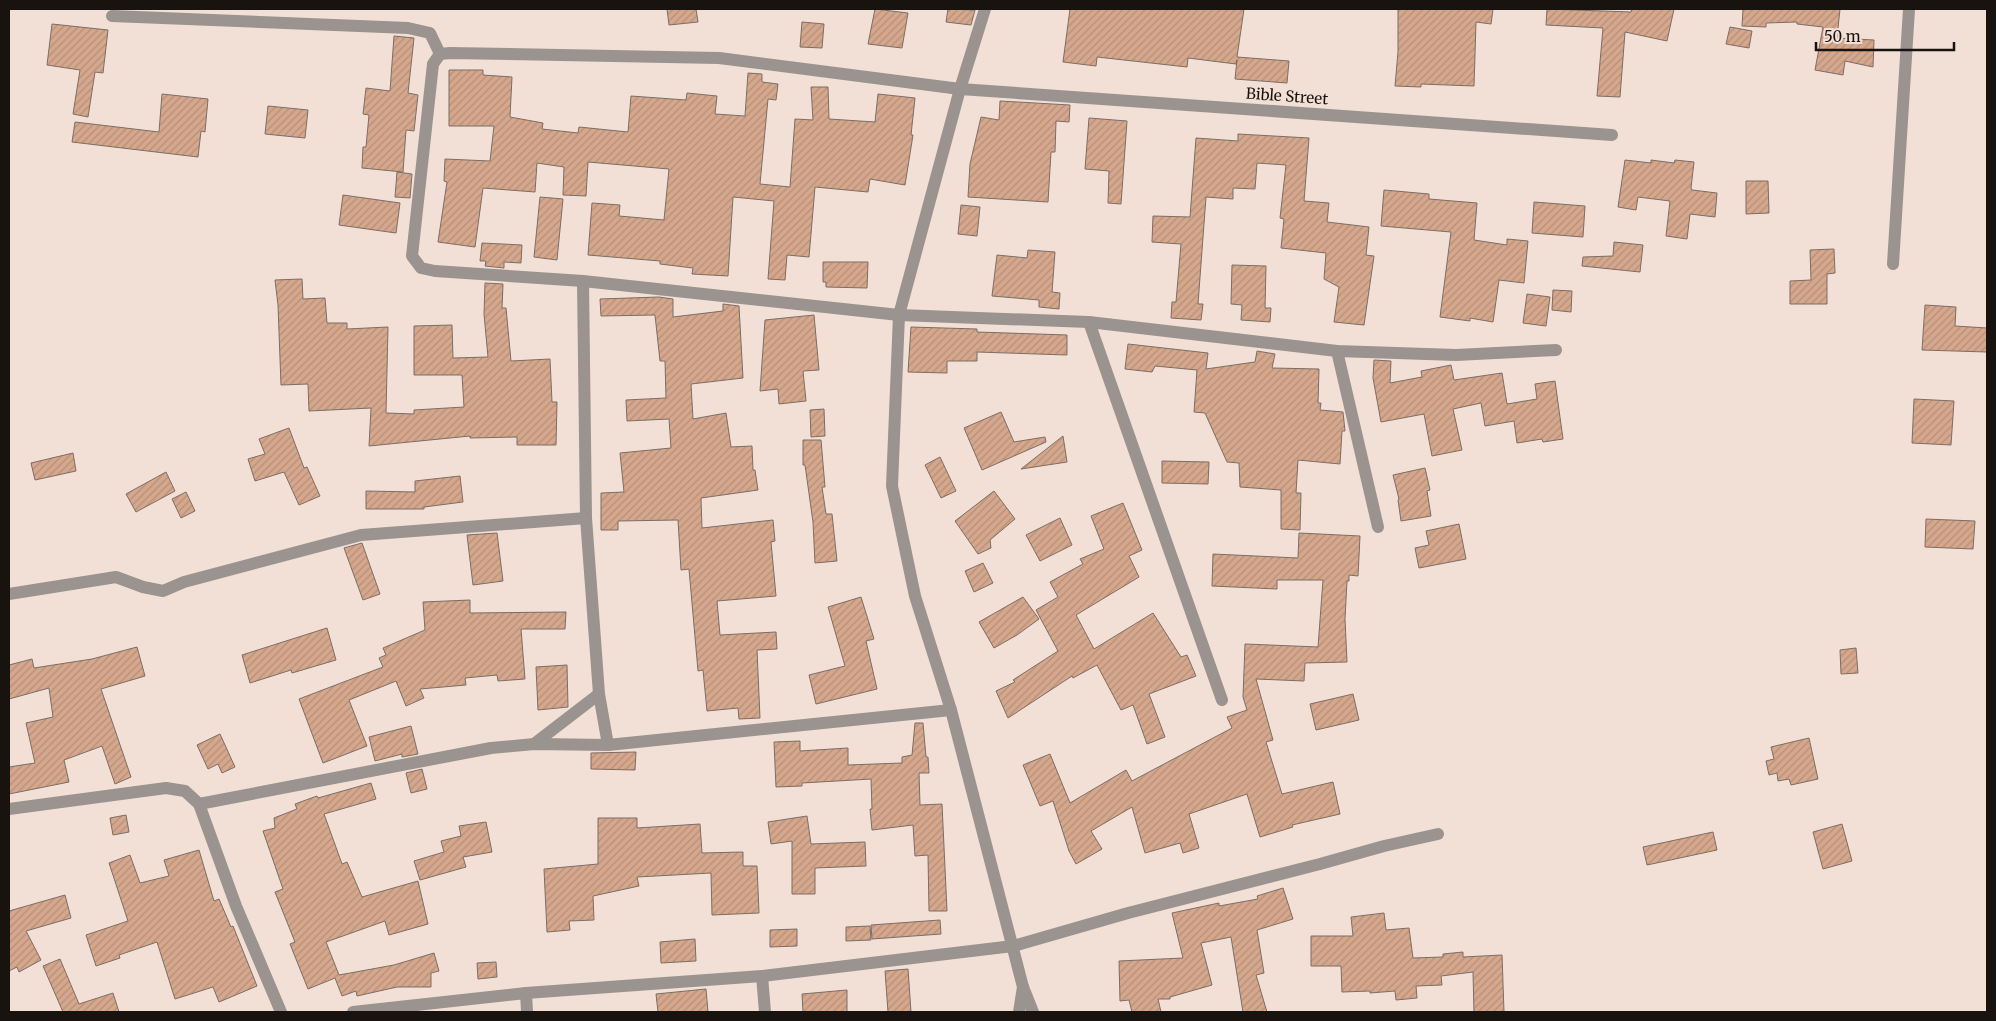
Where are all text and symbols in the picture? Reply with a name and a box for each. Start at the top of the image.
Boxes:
scale bar [1816,20,1954,52]
text: 50 m [1824,27,1861,46]
street label: Bible Street [1245,84,1329,108]

